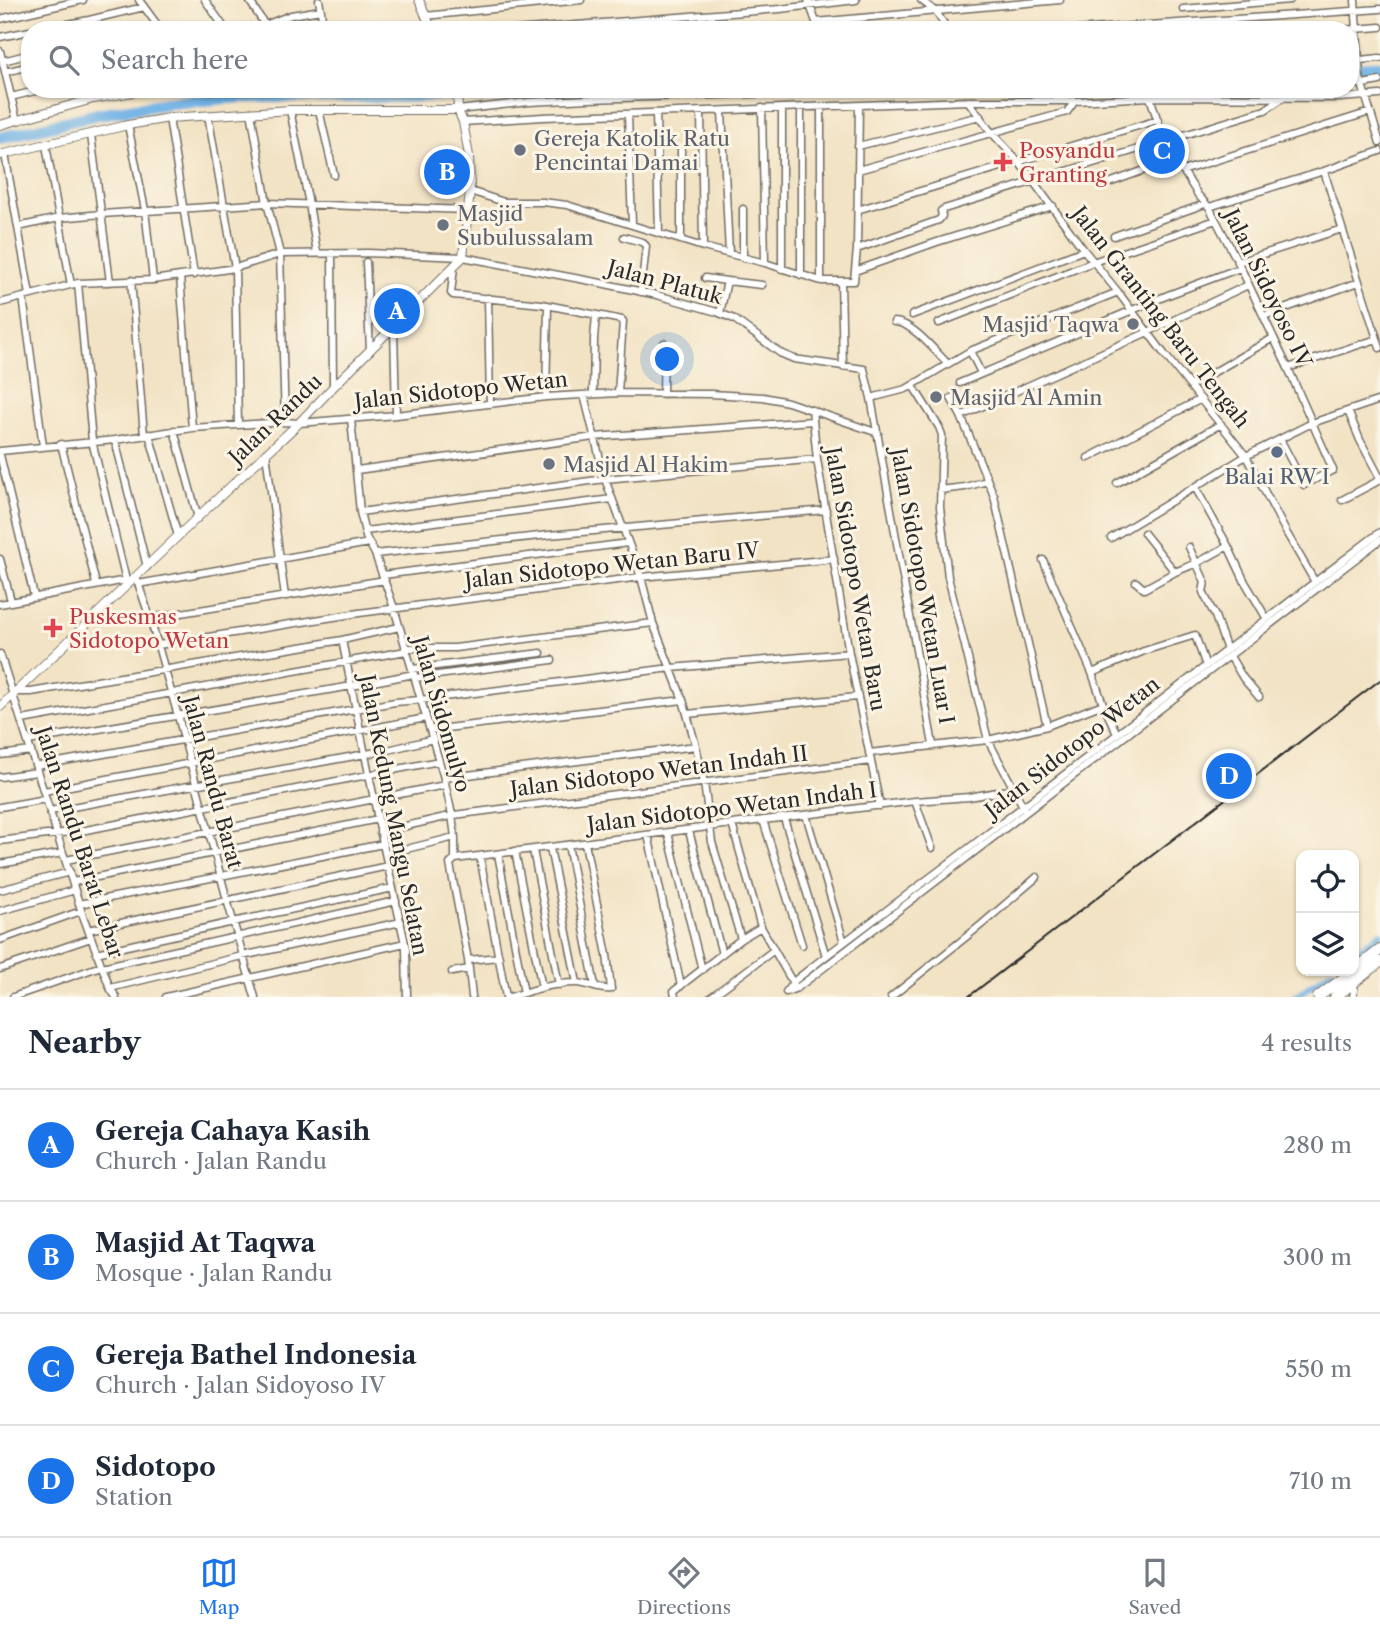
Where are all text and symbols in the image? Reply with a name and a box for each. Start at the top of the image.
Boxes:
search box [21,21,1359,98]
icon: search [45,41,83,79]
text: Search here [101,44,248,76]
pin: C [1139,125,1185,177]
place label: Gereja Katolik Ratu Pencintai Damai [534,126,730,175]
place label: Posyandu Granting [1019,138,1115,187]
marker: Gereja Katolik Ratu Pencintai Damai [512,142,528,158]
pin: B [424,146,470,198]
marker: Posyandu Granting [993,152,1013,172]
street label: Jalan Granting Baru Tengah [1065,199,1255,433]
place label: Masjid Subulussalam [457,201,594,250]
street label: Jalan Sidoyoso IV [1218,202,1318,372]
marker: Masjid Subulussalam [435,217,451,233]
street label: Jalan Platuk [602,254,726,310]
pin: A [374,285,420,337]
place label: Masjid Taqwa [982,312,1120,337]
marker: Masjid Taqwa [1125,316,1141,332]
your location [650,342,684,376]
street label: Jalan Sidotopo Wetan [350,366,569,414]
street label: Jalan Randu [221,368,327,472]
place label: Masjid Al Amin [950,385,1102,410]
marker: Masjid Al Amin [928,389,944,405]
street label: Jalan Sidotopo Wetan Baru [820,442,892,713]
street label: Jalan Sidotopo Wetan Luar I [886,443,960,726]
marker: Balai RW I [1269,444,1285,460]
place label: Masjid Al Hakim [563,452,729,477]
marker: Masjid Al Hakim [541,456,557,472]
place label: Balai RW I [1224,464,1330,489]
street label: Jalan Sidotopo Wetan Baru IV [460,537,761,593]
place label: Puskesmas Sidotopo Wetan [69,604,229,653]
marker: Puskesmas Sidotopo Wetan [43,618,63,638]
street label: Jalan Sidomulyo [407,630,476,795]
street label: Jalan Kedung Mangu Selatan [354,670,434,958]
street label: Jalan Sidotopo Wetan [977,671,1164,825]
street label: Jalan Randu Barat [177,690,248,872]
street label: Jalan Randu Barat Lebar [30,720,129,961]
street label: Jalan Sidotopo Wetan Indah II [506,740,809,802]
pin: D [1206,750,1252,802]
street label: Jalan Sidotopo Wetan Indah I [583,777,878,838]
map controls [1296,850,1359,976]
button: locate [1296,850,1359,913]
button: layers [1296,913,1359,976]
text: Nearby [28,1024,141,1061]
text: 4 results [1261,1029,1352,1057]
text: Gereja Cahaya Kasih [95,1115,370,1147]
text: A [42,1131,60,1159]
text: 280 m [1283,1131,1352,1159]
text: Church · Jalan Randu [95,1147,327,1175]
text: Masjid At Taqwa [95,1227,316,1259]
text: B [42,1243,60,1271]
text: 300 m [1283,1243,1352,1271]
text: Mosque · Jalan Randu [95,1259,332,1287]
text: Gereja Bathel Indonesia [95,1339,416,1371]
text: C [42,1355,60,1383]
text: 550 m [1285,1355,1352,1383]
text: Church · Jalan Sidoyoso IV [95,1371,385,1399]
text: Sidotopo [95,1451,216,1483]
text: D [41,1467,61,1495]
text: 710 m [1289,1467,1352,1495]
text: Station [95,1483,173,1511]
tab: Map [199,1554,240,1619]
tab: Directions [637,1554,731,1619]
tab: Saved [1128,1554,1181,1619]

